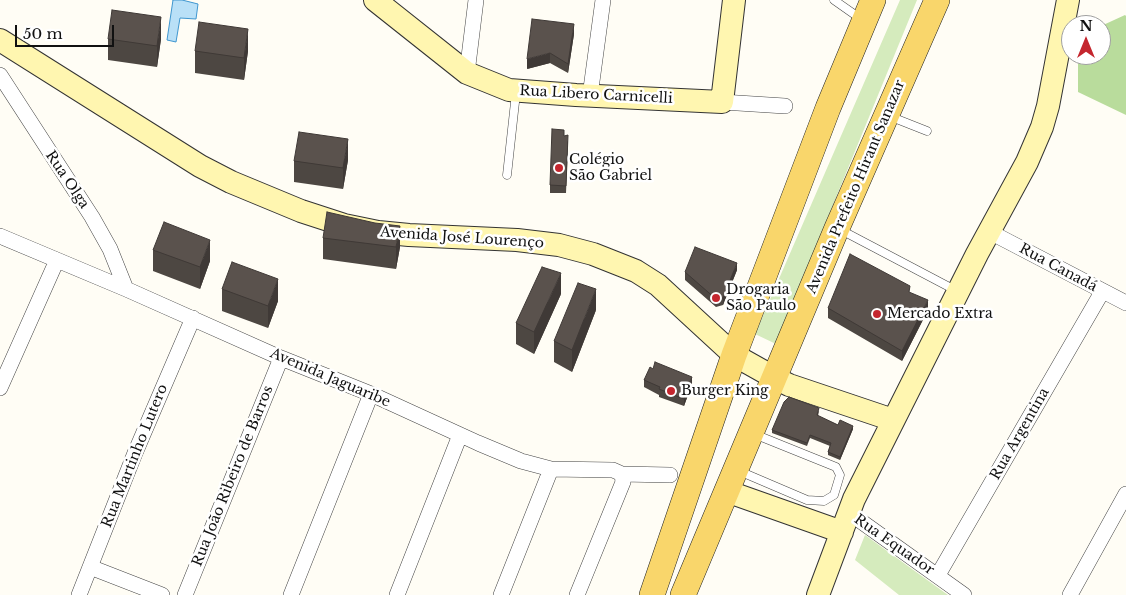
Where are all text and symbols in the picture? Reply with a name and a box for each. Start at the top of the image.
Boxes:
scale bar [18,15,116,47]
north arrow [1061,15,1111,65]
text: N [1079,17,1093,35]
text: 50 m [23,24,63,43]
street label: Avenida Prefeito Hirant Sanazar [803,78,909,296]
street label: Rua Libero Carnicelli [519,83,673,107]
street label: Rua Olga [42,148,92,212]
place label: Colégio São Gabriel [569,152,652,184]
marker: Colégio São Gabriel [553,162,565,174]
street label: Avenida José Lourenço [380,224,544,252]
street label: Rua Canadá [1016,240,1100,296]
place label: Drogaria São Paulo [726,282,796,314]
marker: Drogaria São Paulo [710,292,722,304]
place label: Mercado Extra [887,306,993,322]
marker: Mercado Extra [871,308,883,320]
street label: Avenida Jaguaribe [267,345,393,411]
street label: Rua Martinho Lutero [99,382,171,530]
street label: Rua João Ribeiro de Barros [189,383,277,569]
place label: Burger King [681,383,768,399]
marker: Burger King [665,385,677,397]
street label: Rua Argentina [987,385,1053,483]
street label: Rua Equador [851,511,937,579]

